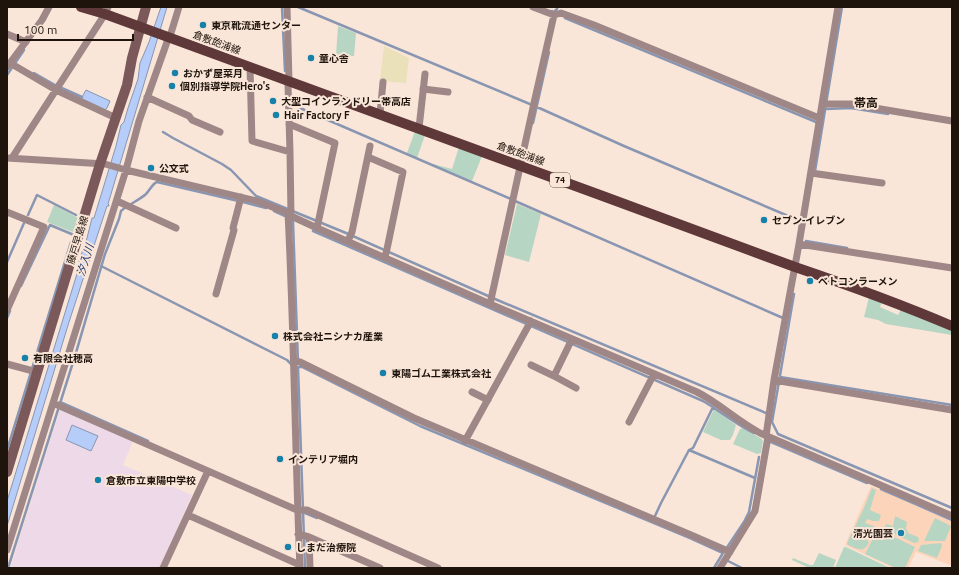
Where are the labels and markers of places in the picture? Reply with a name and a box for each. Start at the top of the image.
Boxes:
marker: 東京靴流通センター [198,20,208,30]
place label: 東京靴流通センター [211,20,301,31]
marker: 童心舎 [306,53,316,63]
place label: 童心舎 [319,53,349,64]
marker: おかず屋菜月 [170,68,180,78]
place label: おかず屋菜月 [183,68,243,79]
marker: 個別指導学院Hero's [167,81,177,91]
place label: 個別指導学院Hero's [179,81,270,92]
marker: 大型コインランドリー帯高店 [268,96,278,106]
place label: 大型コインランドリー帯高店 [281,96,411,107]
marker: Hair Factory F [271,110,281,120]
place label: Hair Factory F [284,110,350,121]
marker: 公文式 [146,163,156,173]
place label: 公文式 [159,163,189,174]
marker: セブン-イレブン [759,215,769,225]
place label: セブン-イレブン [772,215,845,226]
marker: ベトコンラーメン [805,276,815,286]
place label: ベトコンラーメン [818,276,898,287]
marker: 株式会社ニシナカ産業 [270,331,280,341]
place label: 株式会社ニシナカ産業 [283,331,383,342]
marker: 有限会社穂高 [20,353,30,363]
place label: 有限会社穂高 [33,353,93,364]
marker: 東陽ゴム工業株式会社 [378,368,388,378]
place label: 東陽ゴム工業株式会社 [391,368,492,379]
marker: インテリア堀内 [275,454,285,464]
place label: インテリア堀内 [288,454,358,465]
marker: 倉敷市立東陽中学校 [93,475,103,485]
place label: 倉敷市立東陽中学校 [106,475,196,486]
place label: 清光園芸 [853,528,893,539]
marker: 清光園芸 [896,528,906,538]
marker: しまだ治療院 [283,542,293,552]
place label: しまだ治療院 [296,542,356,553]

